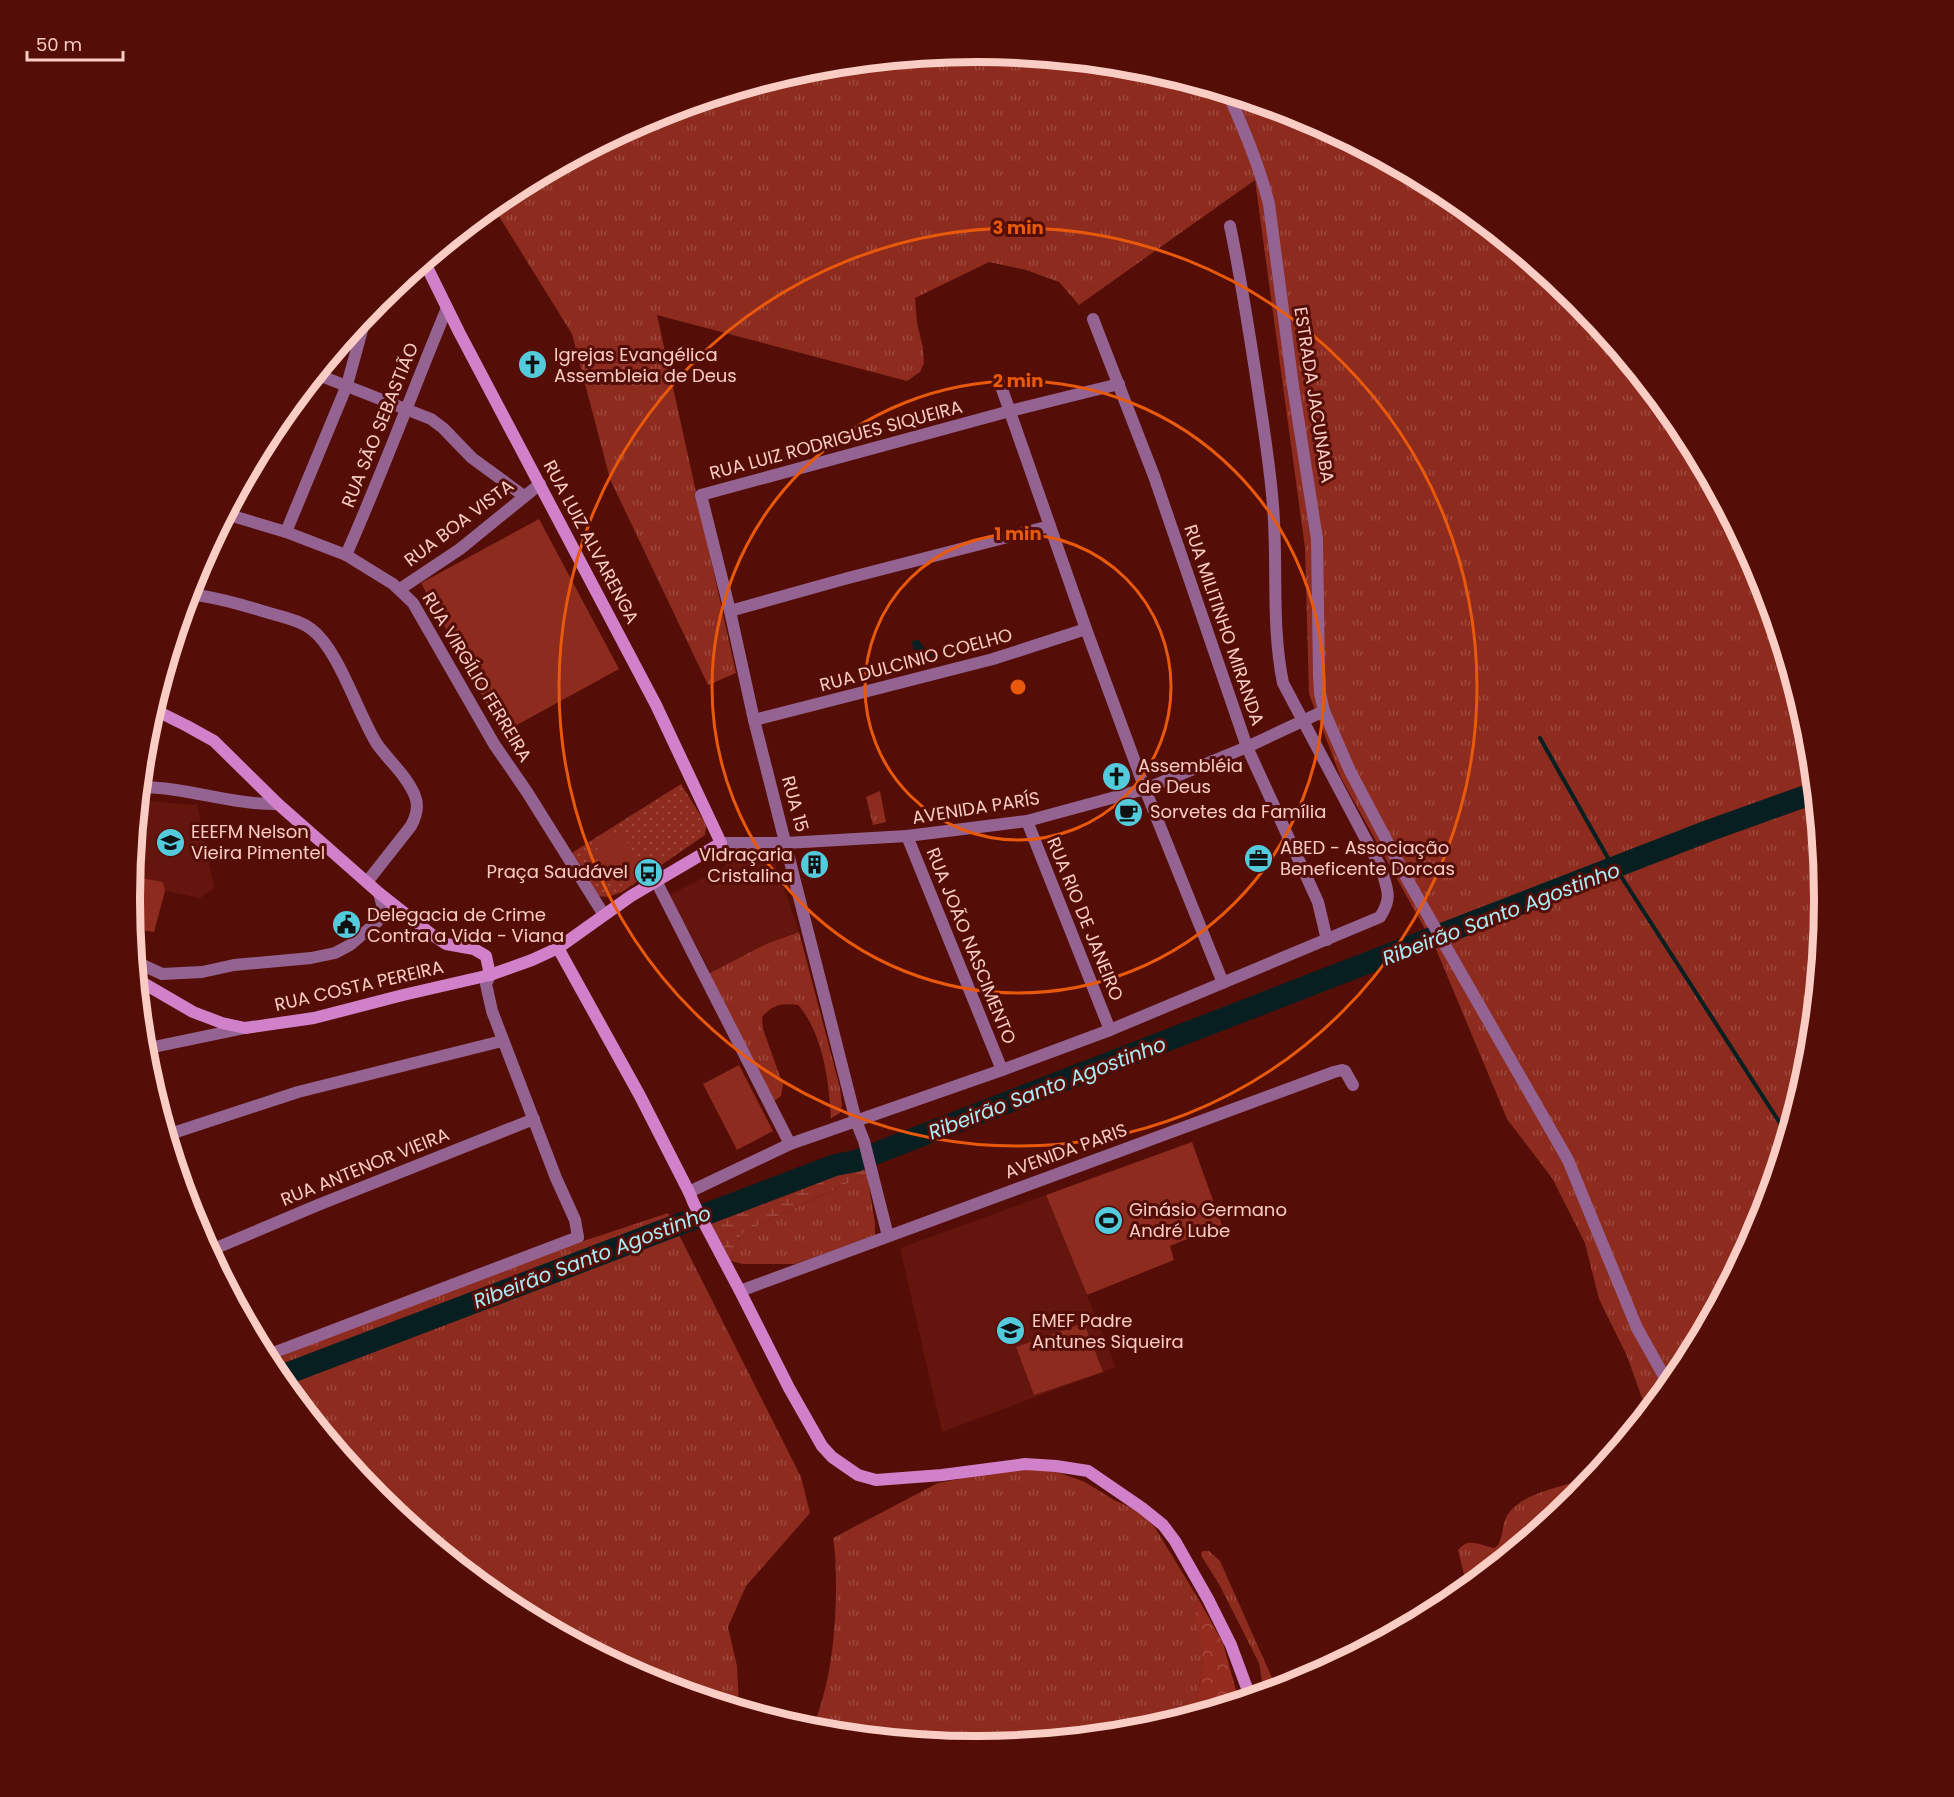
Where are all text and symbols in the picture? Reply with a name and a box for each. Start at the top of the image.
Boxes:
scale bar [27,24,123,62]
text: 50 m [36,32,82,57]
text: 3 min [992,215,1044,240]
street label: ESTRADA JACUNABA [1288,305,1341,485]
street label: RUA SÃO SEBASTIÃO [335,339,424,511]
place label: Igrejas Evangélica Assembleia de Deus [554,342,737,388]
church icon: Igrejas Evangélica Assembleia de Deus [517,349,549,381]
text: 2 min [993,368,1043,393]
street label: RUA LUIZ RODRIGUES SIQUEIRA [707,394,965,485]
street label: RUA LUIZ ALVARENGA [538,456,645,628]
street label: RUA BOA VISTA [399,473,519,572]
text: 1 min [994,521,1042,546]
street label: RUA MILITINHO MIRANDA [1178,521,1271,729]
street label: RUA VIRGÍLIO FERREIRA [417,587,538,766]
street label: RUA DULCINIO COELHO [817,622,1015,697]
centre of rings [1008,677,1028,697]
place label: Assembléia de Deus [1138,753,1243,799]
church icon: Assembléia de Deus [1101,760,1133,792]
street label: RUA 15 [776,773,815,835]
street label: AVENIDA PARÍS [910,785,1041,830]
cafe icon: Sorvetes da Família [1113,796,1145,828]
place label: Sorvetes da Família [1150,799,1326,824]
place label: EEEFM Nelson Vieira Pimentel [191,819,325,865]
school or university icon: EEEFM Nelson Vieira Pimentel [154,826,186,858]
street label: RUA RIO DE JANEIRO [1041,833,1130,1004]
place label: ABED - Associação Beneficente Dorcas [1280,835,1455,881]
place label: VIdraçaria Cristalina [699,842,793,888]
office icon: ABED - Associação Beneficente Dorcas [1243,842,1275,874]
street label: RUA JOÃO NASCIMENTO [921,844,1022,1048]
building icon: VIdraçaria Cristalina [798,849,830,881]
bus stop icon: Praça Saudável [633,856,665,888]
water label: Ribeirão Santo Agostinho [1378,856,1624,972]
place label: Praça Saudável [487,859,628,884]
place label: Delegacia de Crime Contra a Vida - Viana [367,902,564,948]
public building icon: Delegacia de Crime Contra a Vida - Viana [330,909,362,941]
street label: RUA COSTA PEREIRA [272,954,446,1017]
water label: Ribeirão Santo Agostinho [924,1030,1170,1146]
street label: AVENIDA PARIS [1001,1117,1131,1184]
street label: RUA ANTENOR VIEIRA [277,1121,453,1212]
place label: Ginásio Germano André Lube [1129,1197,1287,1243]
water label: Ribeirão Santo Agostinho [469,1199,715,1315]
sports icon: Ginásio Germano André Lube [1092,1204,1124,1236]
place label: EMEF Padre Antunes Siqueira [1032,1308,1184,1354]
school or university icon: EMEF Padre Antunes Siqueira [995,1315,1027,1347]

